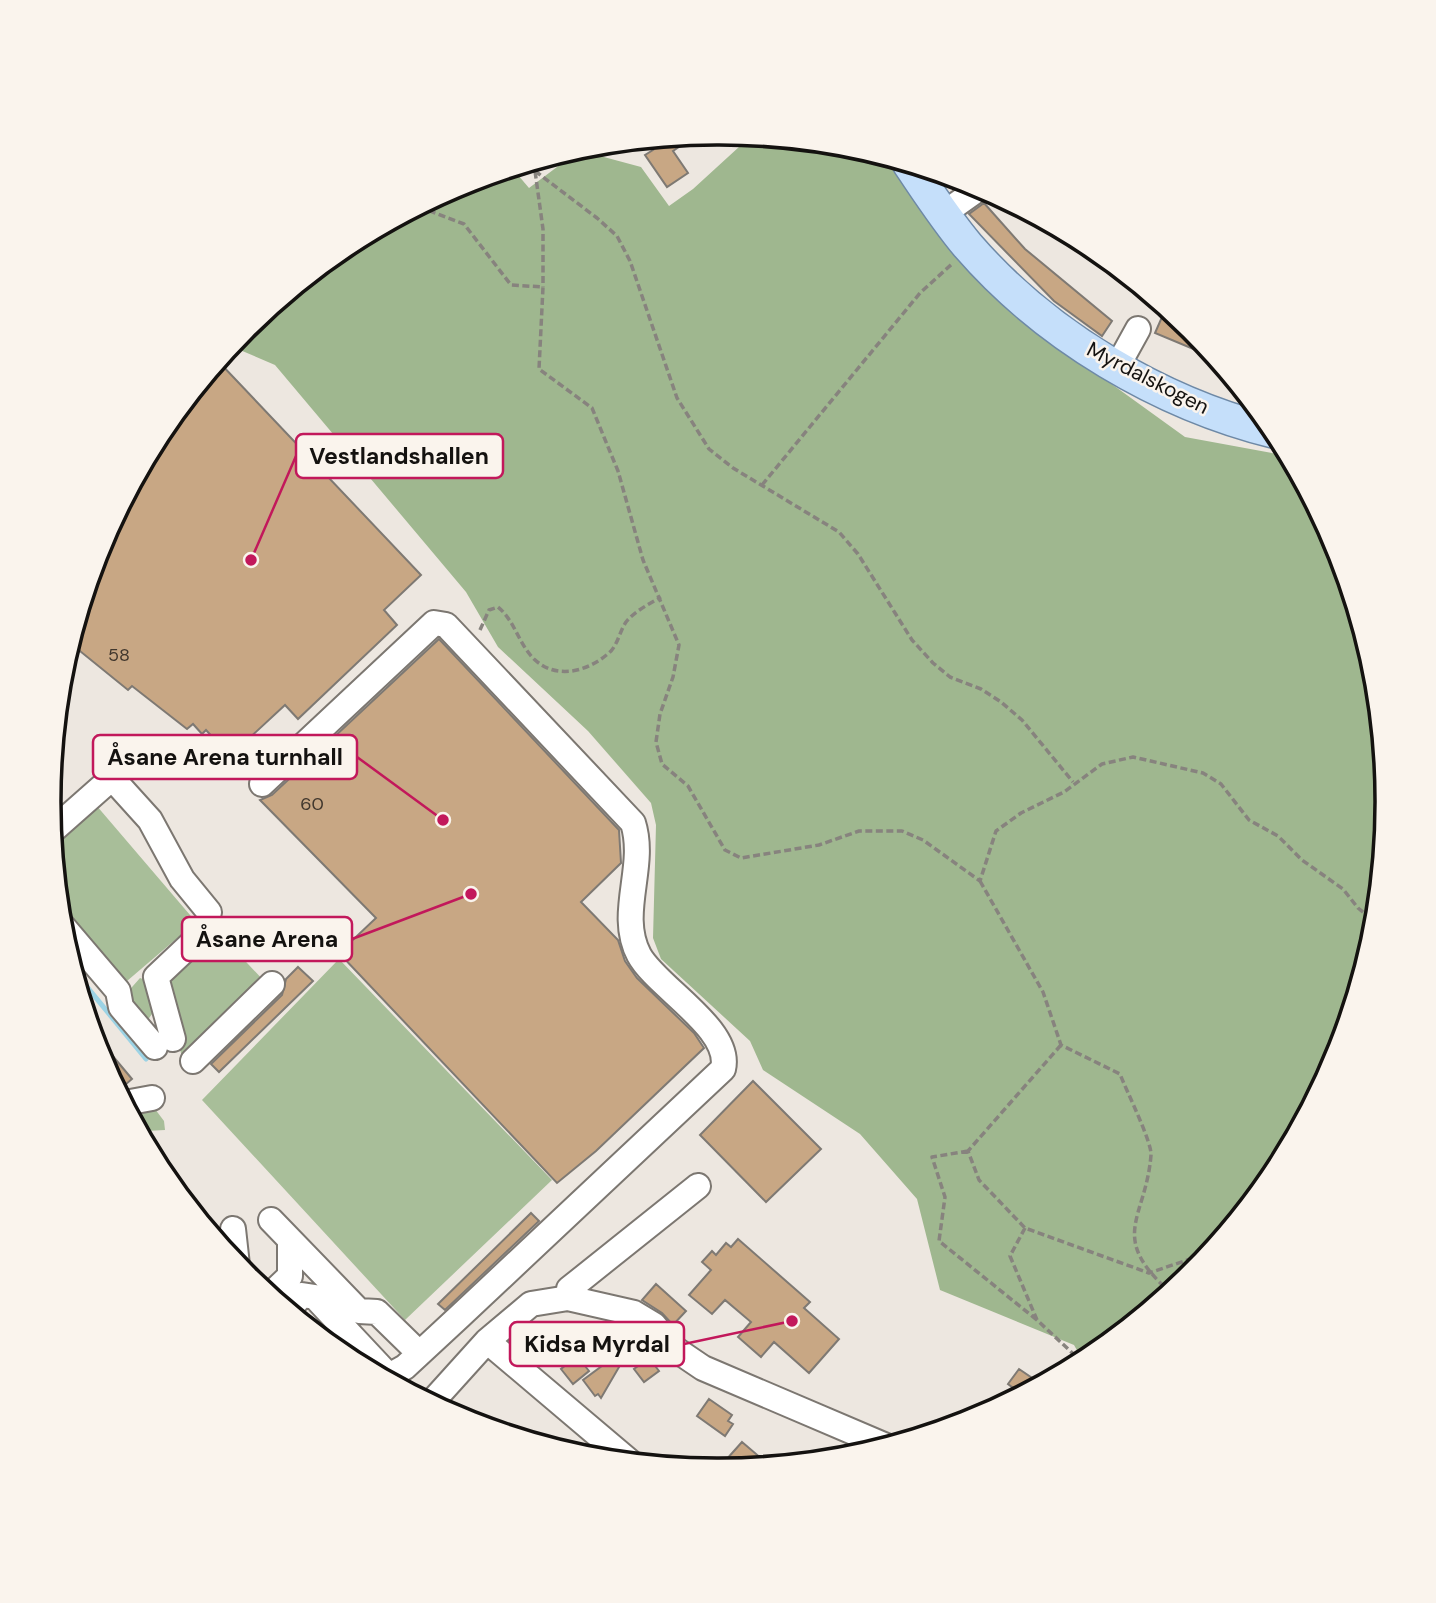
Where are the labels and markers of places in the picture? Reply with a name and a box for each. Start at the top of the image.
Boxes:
callout: Vestlandshallen [296,434,503,478]
callout: Åsane Arena turnhall [93,735,357,779]
callout: Åsane Arena [182,917,352,961]
callout: Kidsa Myrdal [510,1322,684,1366]

